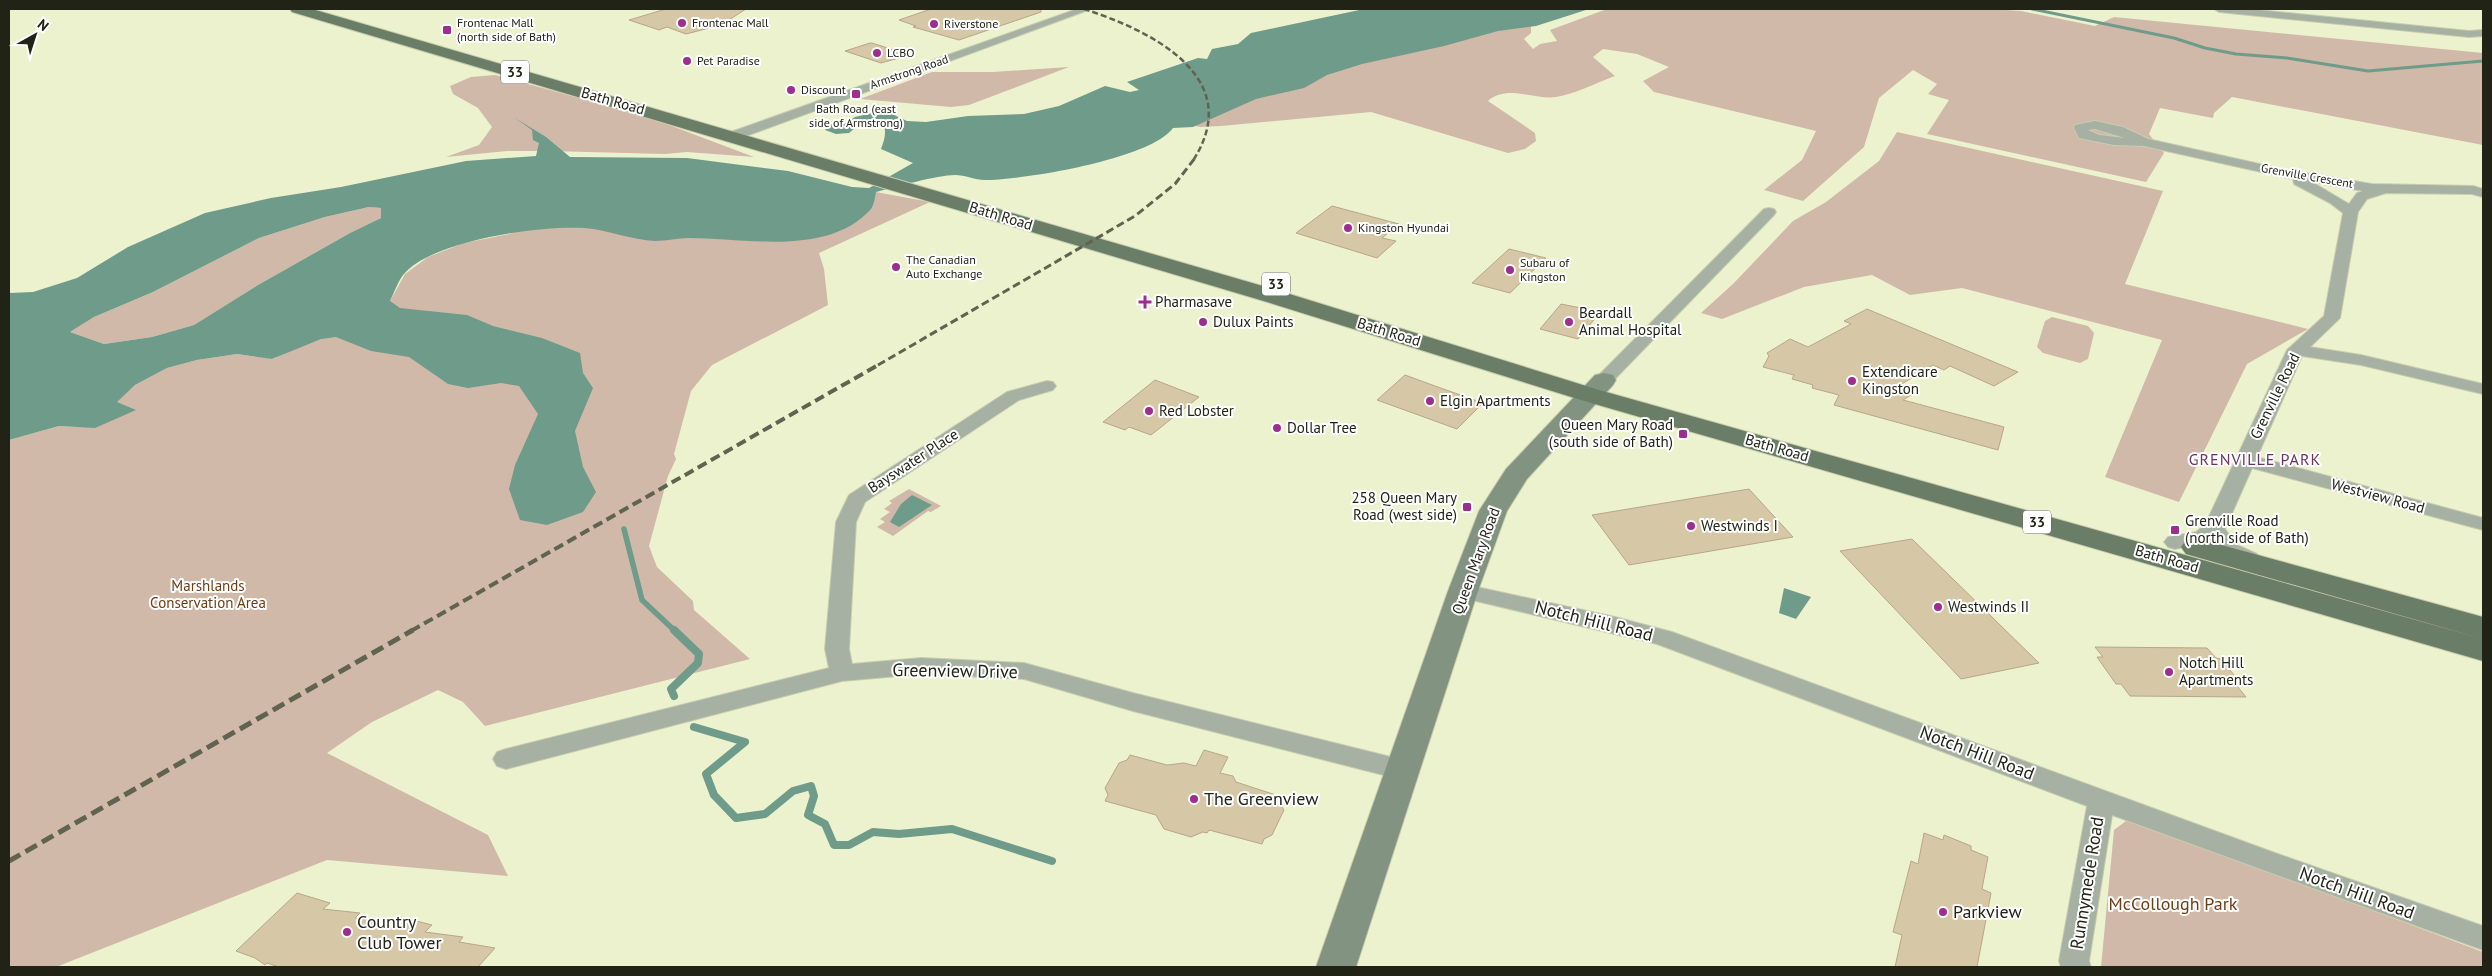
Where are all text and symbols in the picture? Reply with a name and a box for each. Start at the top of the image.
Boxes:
north arrow [10,10,60,60]
text: N [34,15,52,35]
place label: Frontenac Mall (north side of Bath) [457,15,556,44]
place label: Frontenac Mall [692,15,769,30]
place label: Riverstone [944,16,998,31]
marker: Frontenac Mall [676,17,688,29]
marker: Riverstone [928,18,940,30]
marker: Frontenac Mall (north side of Bath) [441,24,453,36]
place label: LCBO [887,45,914,60]
marker: LCBO [871,47,883,59]
street label: Armstrong Road [868,51,950,92]
place label: Pet Paradise [697,53,760,68]
marker: Pet Paradise [681,55,693,67]
road number: 33 [501,61,529,84]
street label: Bath Road [579,82,647,119]
place label: Discount [801,82,846,97]
marker: Discount [785,84,797,96]
marker: Bath Road (east side of Armstrong) [850,88,862,100]
place label: Bath Road (east side of Armstrong) [809,101,903,130]
street label: Grenville Crescent [2260,160,2354,191]
street label: Bath Road [967,197,1035,234]
place label: Kingston Hyundai [1358,220,1449,235]
marker: Kingston Hyundai [1342,222,1354,234]
place label: The Canadian Auto Exchange [906,252,982,281]
place label: Subaru of Kingston [1520,255,1570,284]
marker: The Canadian Auto Exchange [890,261,902,273]
marker: Subaru of Kingston [1504,264,1516,276]
road number: 33 [1262,272,1290,296]
place label: Pharmasave [1155,292,1232,311]
marker: Pharmasave [1139,296,1151,308]
place label: Beardall Animal Hospital [1579,303,1682,339]
place label: Dulux Paints [1213,312,1294,331]
street label: Bath Road [1355,313,1423,350]
marker: Dulux Paints [1197,316,1209,328]
marker: Beardall Animal Hospital [1563,316,1575,328]
street label: Grenville Road [2246,350,2304,442]
place label: Extendicare Kingston [1862,362,1938,398]
marker: Extendicare Kingston [1846,375,1858,387]
place label: Elgin Apartments [1440,391,1551,410]
marker: Elgin Apartments [1424,395,1436,407]
place label: Red Lobster [1159,401,1234,420]
marker: Red Lobster [1143,405,1155,417]
place label: Queen Mary Road (south side of Bath) [1549,415,1673,451]
place label: Dollar Tree [1287,418,1357,437]
marker: Dollar Tree [1271,422,1283,434]
street label: Bayswater Place [864,424,961,497]
marker: Queen Mary Road (south side of Bath) [1677,428,1689,440]
street label: Bath Road [1743,429,1811,466]
district label: GRENVILLE PARK [2189,449,2321,469]
street label: Westview Road [2329,474,2427,517]
place label: 258 Queen Mary Road (west side) [1351,488,1457,524]
marker: 258 Queen Mary Road (west side) [1461,501,1473,513]
street label: Queen Mary Road [1447,505,1504,617]
road number: 33 [2023,511,2051,534]
place label: Grenville Road (north side of Bath) [2185,511,2309,547]
place label: Westwinds I [1701,516,1778,535]
marker: Westwinds I [1685,520,1697,532]
marker: Grenville Road (north side of Bath) [2169,524,2181,536]
street label: Bath Road [2133,540,2201,577]
park label: Marshlands Conservation Area [150,576,266,612]
street label: Notch Hill Road [1533,595,1655,646]
place label: Westwinds II [1948,597,2029,616]
marker: Westwinds II [1932,601,1944,613]
place label: Notch Hill Apartments [2179,653,2253,689]
street label: Greenview Drive [892,658,1018,683]
marker: Notch Hill Apartments [2163,666,2175,678]
street label: Notch Hill Road [1917,720,2038,785]
place label: The Greenview [1204,787,1319,810]
marker: The Greenview [1188,793,1200,805]
street label: Runnymede Road [2065,815,2108,951]
street label: Notch Hill Road [2296,861,2418,924]
park label: McCollough Park [2109,892,2238,915]
place label: Parkview [1953,900,2022,923]
marker: Parkview [1937,906,1949,918]
place label: Country Club Tower [357,910,442,954]
marker: Country Club Tower [341,926,353,938]

